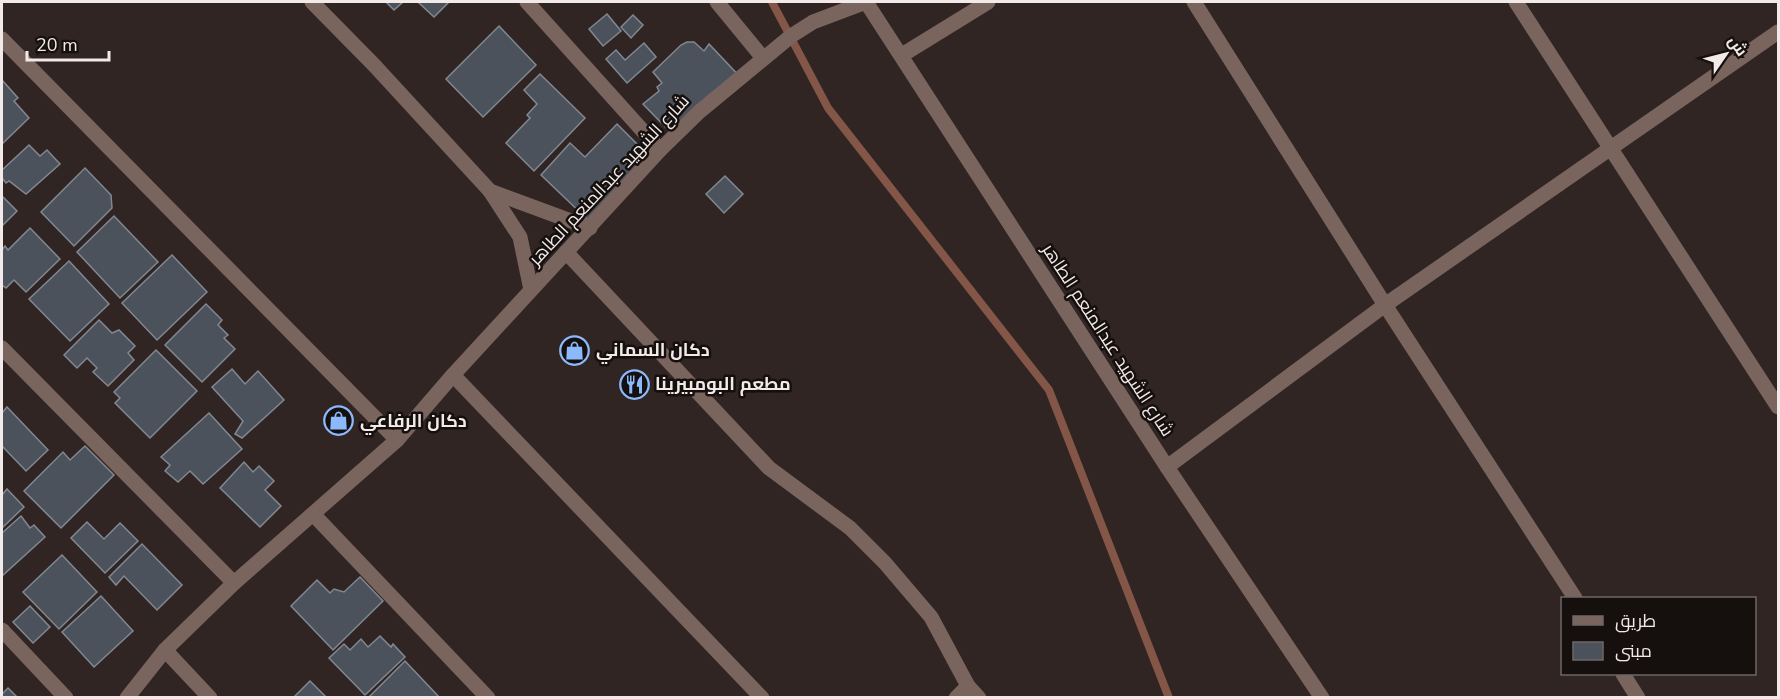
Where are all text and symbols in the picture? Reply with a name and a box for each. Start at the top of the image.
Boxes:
scale bar [27,24,110,62]
north arrow [1696,24,1756,84]
text: ش [1723,31,1752,61]
text: 20 m [36,33,78,57]
street label: شارع الشهيد عبدالمنعم الطاهر [523,89,695,271]
street label: شارع الشهيد عبدالمنعم الطاهر [1036,238,1179,441]
shop icon: دكان السماني [559,334,591,366]
place label: دكان السماني [596,338,710,365]
restaurant icon: مطعم البومبيرينا [618,368,650,400]
place label: مطعم البومبيرينا [655,372,791,396]
shop icon: دكان الرفاعي [323,405,355,437]
place label: دكان الرفاعي [360,409,467,436]
legend [1561,597,1756,675]
text: طريق [1615,609,1656,633]
text: مبنى [1615,639,1652,663]

